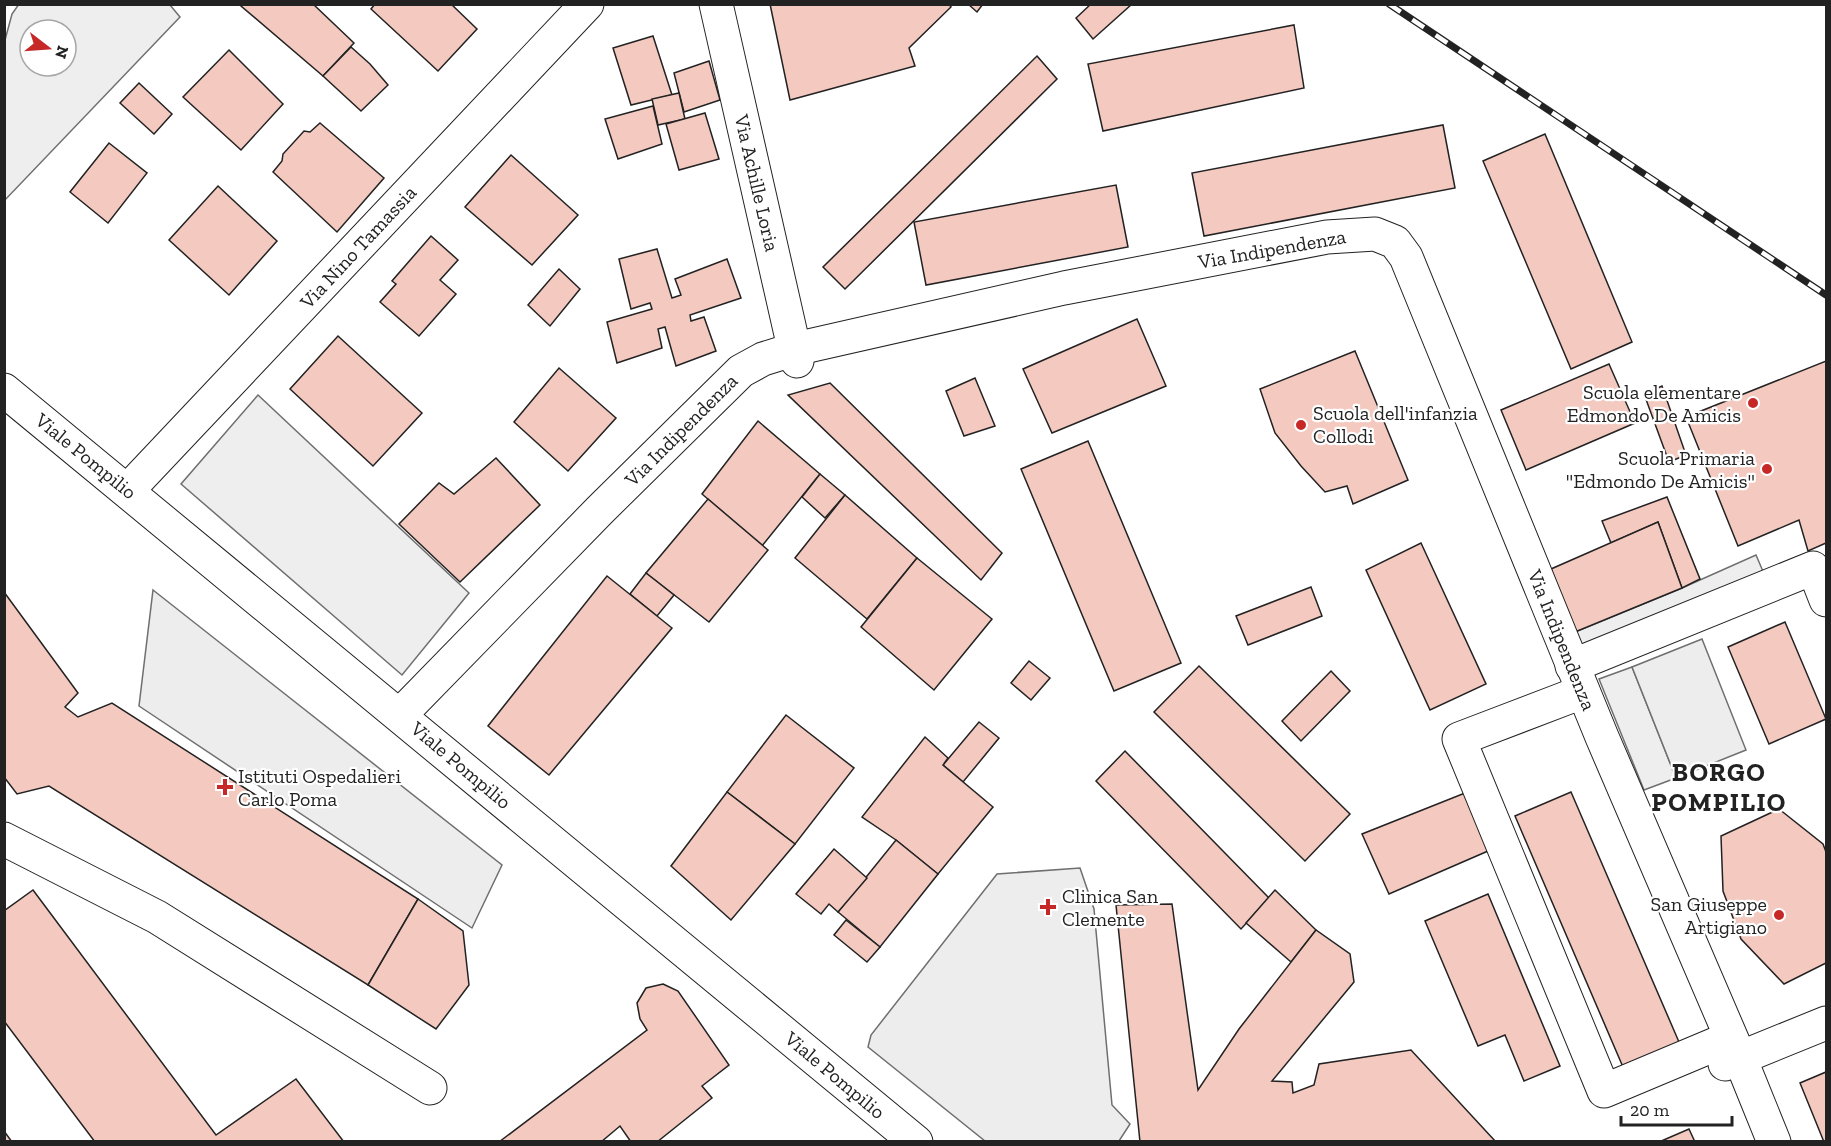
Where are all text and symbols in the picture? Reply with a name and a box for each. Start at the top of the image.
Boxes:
north arrow [18,18,78,78]
text: N [51,44,73,61]
street label: Via Achille Loria [729,111,785,254]
street label: Via Nino Tamassia [294,180,421,314]
street label: Via Indipendenza [1195,224,1348,274]
street label: Via Indipendenza [619,368,743,492]
place label: Scuola elementare Edmondo De Amicis [1567,380,1741,427]
marker: Scuola elementare Edmondo De Amicis [1746,396,1760,410]
place label: Scuola dell'infanzia Collodi [1313,401,1478,448]
street label: Viale Pompilio [30,407,142,504]
marker: Scuola dell'infanzia Collodi [1294,418,1308,432]
place label: Scuola Primaria "Edmondo De Amicis" [1566,446,1755,493]
marker: Scuola Primaria "Edmondo De Amicis" [1760,462,1774,476]
street label: Via Indipendenza [1523,565,1601,714]
street label: Viale Pompilio [405,715,516,814]
district label: BORGO POMPILIO [1651,756,1787,818]
place label: Istituti Ospedalieri Carlo Poma [238,764,401,811]
marker: Istituti Ospedalieri Carlo Poma [216,778,234,796]
place label: Clinica San Clemente [1062,884,1159,931]
place label: San Giuseppe Artigiano [1650,892,1767,939]
marker: Clinica San Clemente [1039,898,1057,916]
marker: San Giuseppe Artigiano [1772,908,1786,922]
street label: Viale Pompilio [779,1025,890,1124]
scale bar [1621,1089,1732,1127]
text: 20 m [1630,1099,1670,1121]

